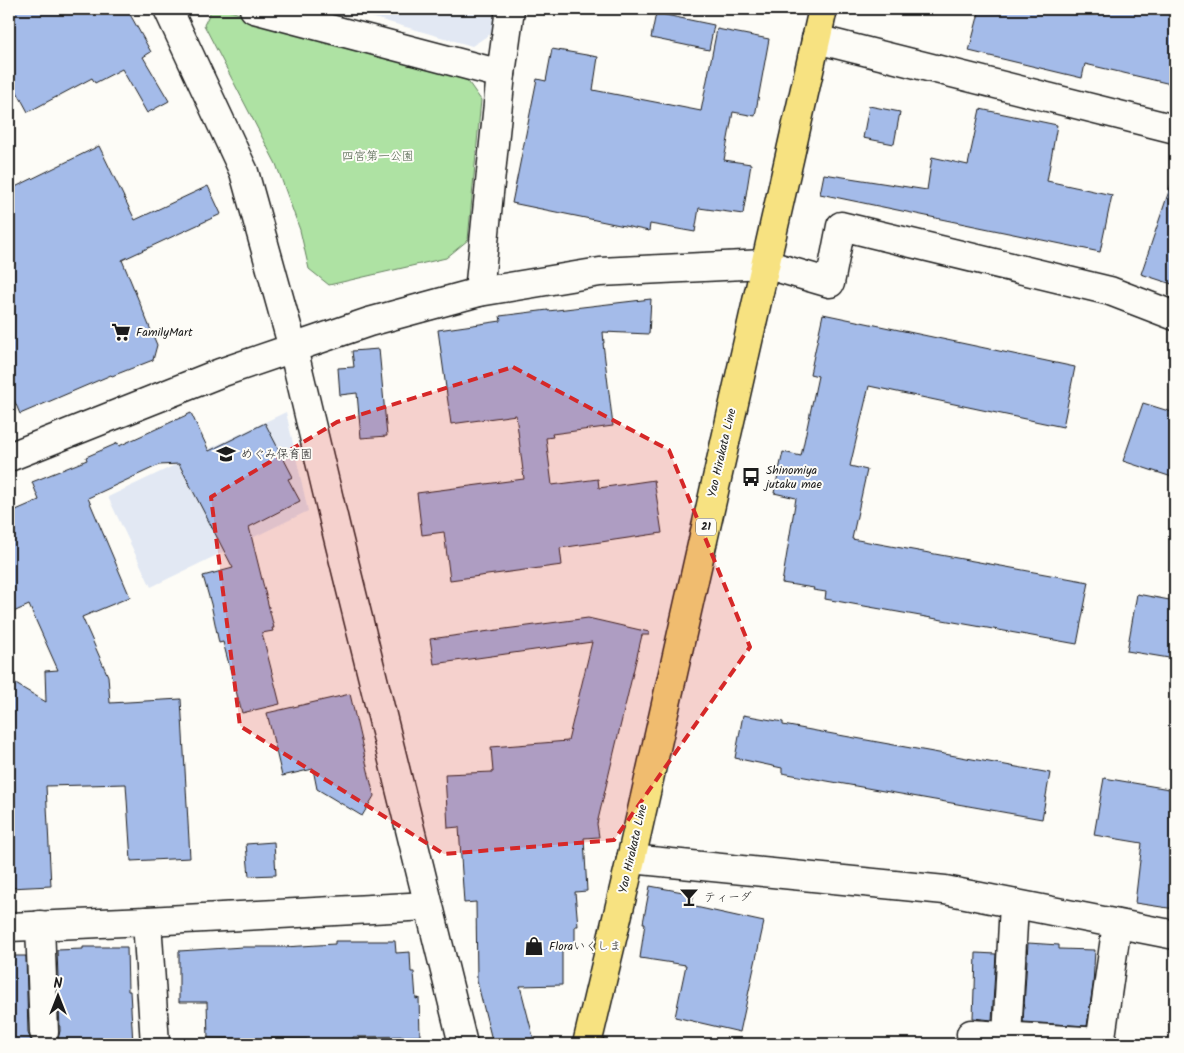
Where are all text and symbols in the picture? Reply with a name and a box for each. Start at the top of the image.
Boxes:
park label: 四宮第一公園 [342,147,414,166]
supermarket icon: FamilyMart [110,321,132,343]
place label: FamilyMart [136,323,193,342]
street label: Yao Hirakata Line [703,406,742,499]
school or university icon: めぐみ保育園 [215,443,237,465]
place label: めぐみ保育園 [241,445,313,464]
place label: Shinomiya jutaku mae [763,461,822,494]
bus stop icon: Shinomiya jutaku mae [740,466,762,488]
road number: 21 [696,518,716,536]
street label: Yao Hirakata Line [614,802,653,895]
bar icon: ティーダ [678,886,700,908]
place label: ティーダ [704,888,752,907]
shop icon: Floraいくしま [523,935,545,957]
place label: Floraいくしま [549,937,621,956]
north arrow [32,970,82,1020]
text: N [54,973,63,995]

